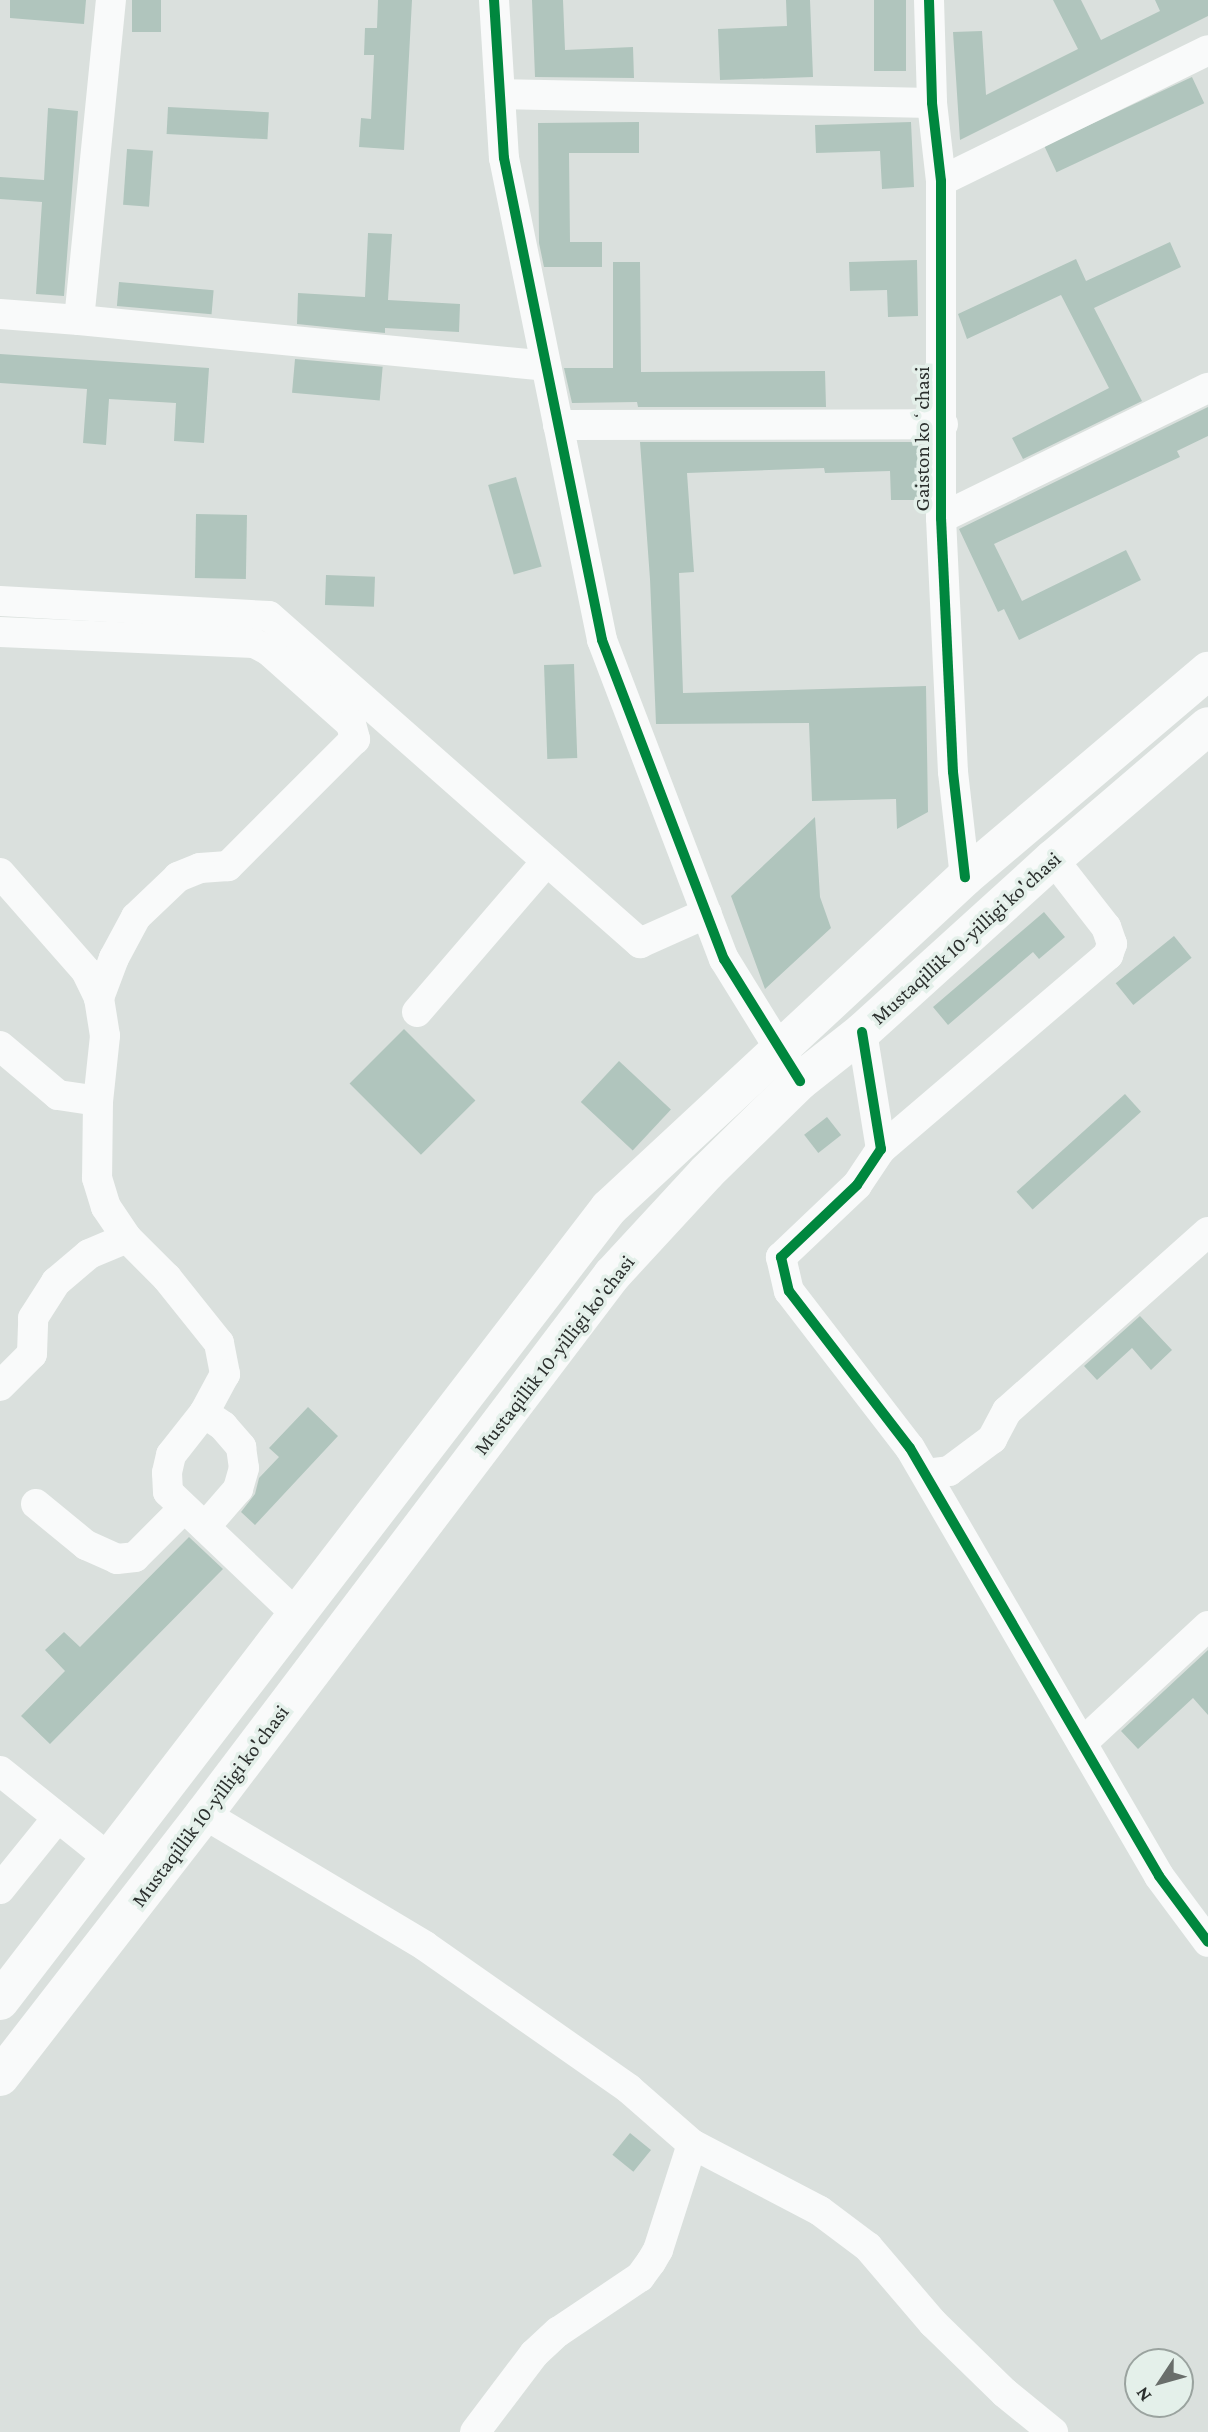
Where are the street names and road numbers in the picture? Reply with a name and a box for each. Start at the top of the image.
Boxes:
street label: Gaiston koʻchasi [909,366,935,512]
street label: Mustaqillik 10-yilligi ko'chasi [866,846,1066,1030]
street label: Mustaqillik 10-yilligi ko'chasi [468,1250,640,1460]
street label: Mustaqillik 10-yilligi ko'chasi [126,1700,294,1912]

